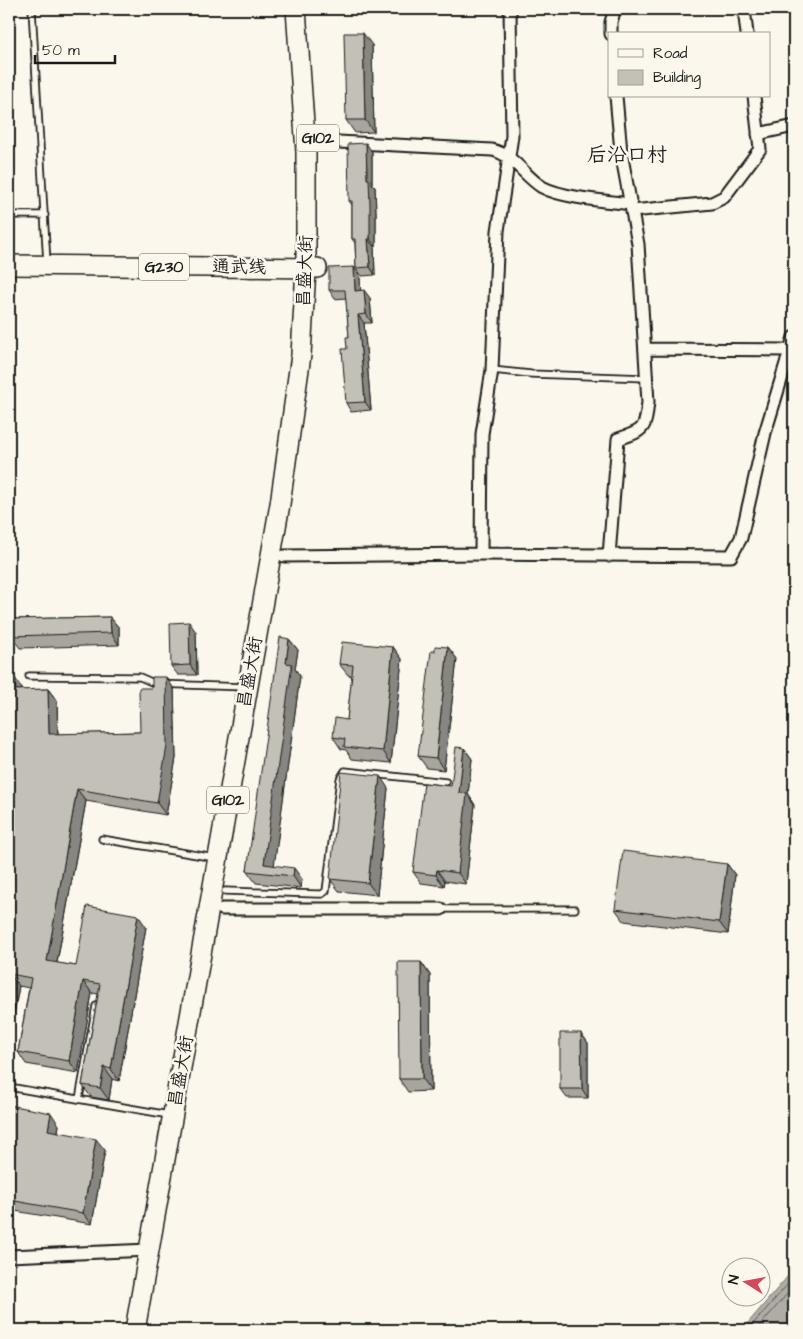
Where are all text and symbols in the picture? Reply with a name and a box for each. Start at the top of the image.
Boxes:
scale bar [35,32,115,64]
legend [608,32,770,98]
text: 50 m [42,40,80,61]
text: Road [653,43,688,64]
text: Building [653,67,701,89]
road number: G102 [297,125,339,152]
district label: 后沿口村 [587,141,667,169]
street label: 昌盛大街 [291,235,319,307]
road number: G230 [139,253,189,280]
street label: 通武线 [212,254,266,280]
street label: 昌盛大街 [231,634,269,710]
road number: G102 [207,786,249,814]
street label: 昌盛大街 [162,1033,200,1109]
north arrow [720,1256,770,1306]
text: N [724,1273,745,1286]

